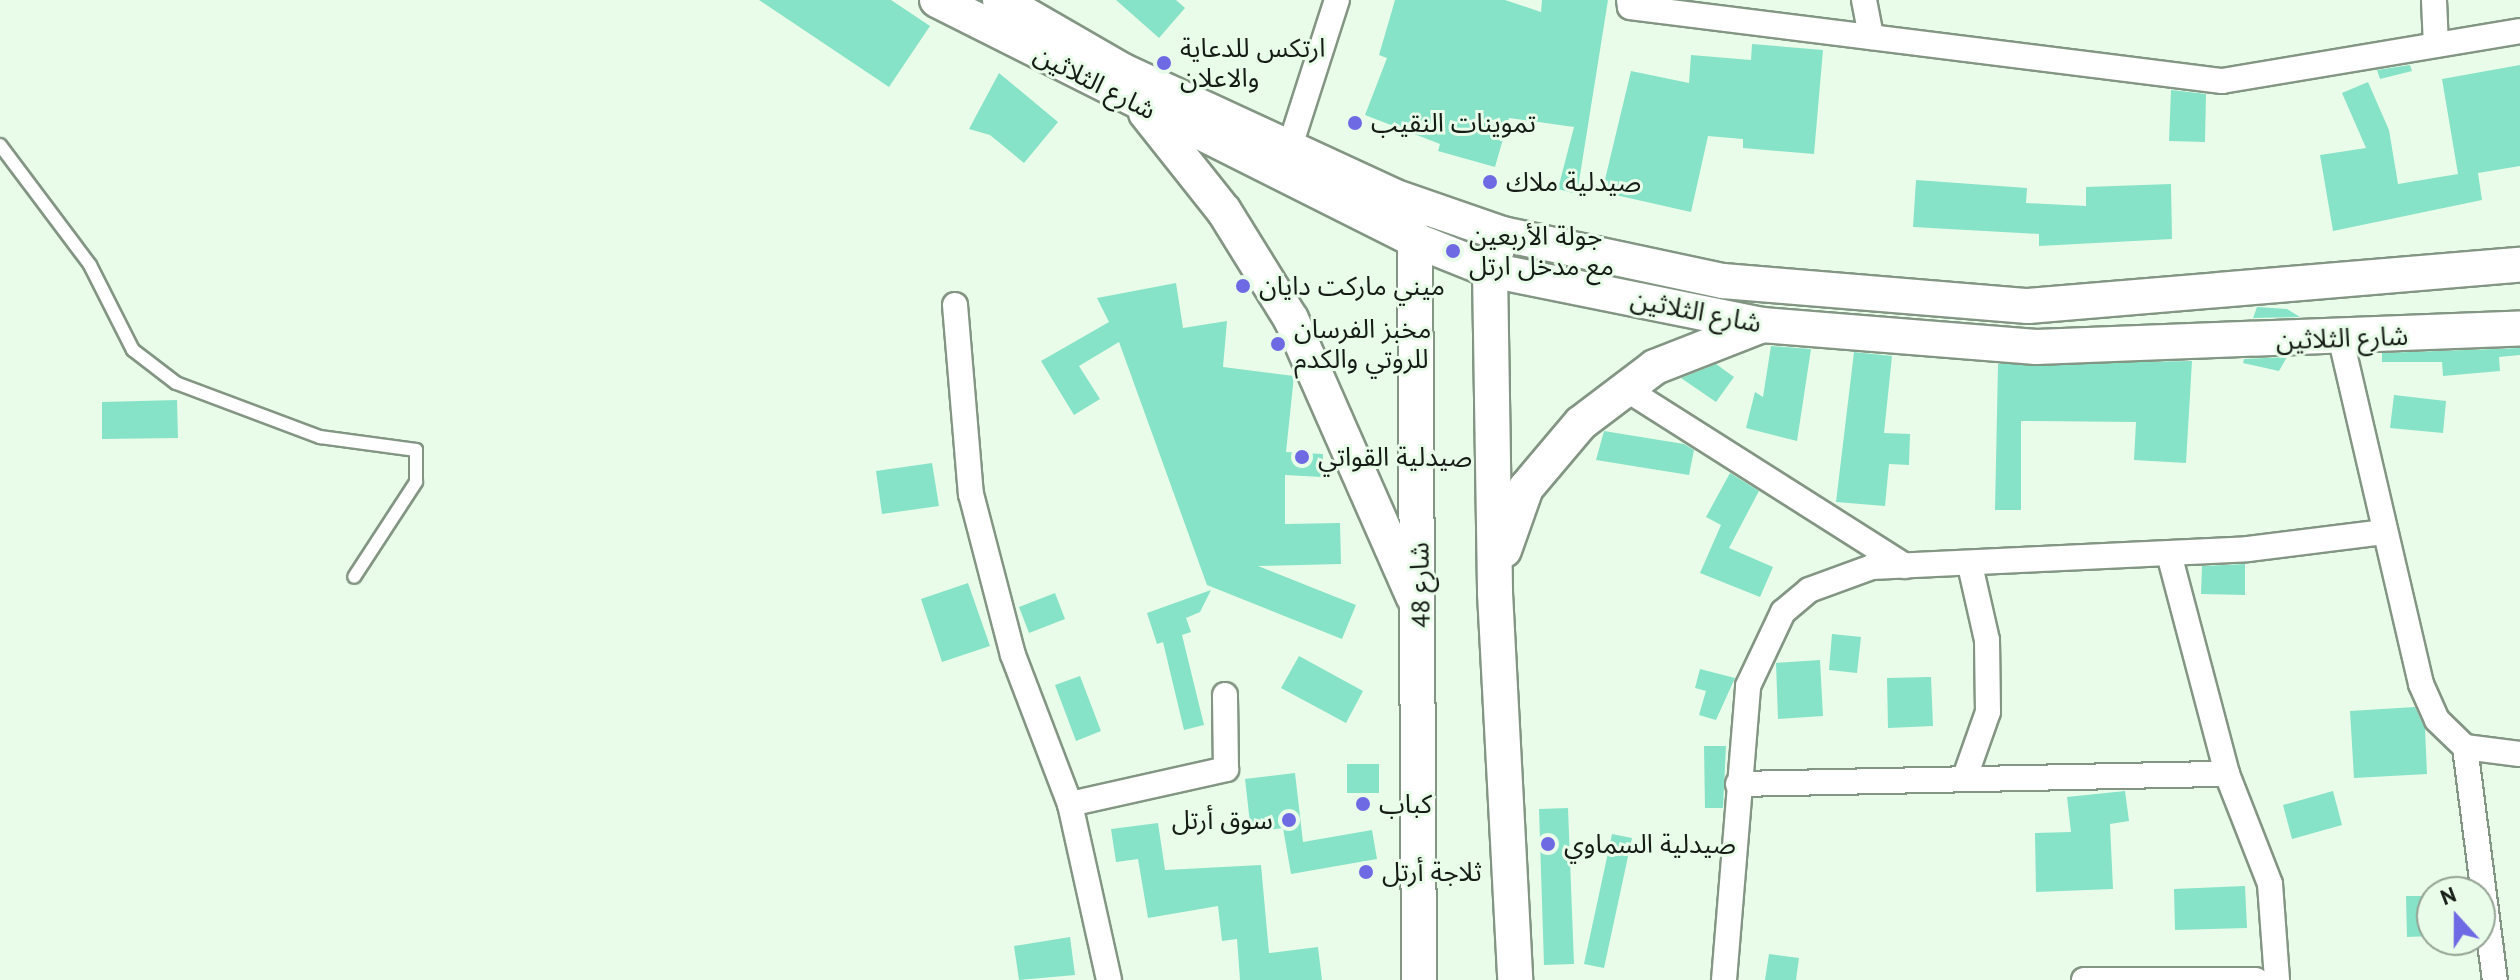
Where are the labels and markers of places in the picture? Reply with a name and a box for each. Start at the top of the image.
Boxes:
place label: ارتكس للدعاية والاعلان [1180,32,1325,94]
marker: ارتكس للدعاية والاعلان [1155,54,1173,72]
place label: تموينات النقيب [1371,107,1536,139]
marker: تموينات النقيب [1346,114,1364,132]
place label: صيدلية ملاك [1506,166,1641,198]
marker: صيدلية ملاك [1481,173,1499,191]
place label: جولة الأربعين مع مدخل ارتل [1469,220,1614,282]
marker: جولة الأربعين مع مدخل ارتل [1444,242,1462,260]
place label: ميني ماركت دايان [1259,270,1445,302]
marker: ميني ماركت دايان [1234,277,1252,295]
place label: مخبز الفرسان للروتي والكدم [1294,313,1431,374]
marker: مخبز الفرسان للروتي والكدم [1269,335,1287,353]
place label: صيدلية القواتي [1318,441,1472,473]
marker: صيدلية القواتي [1293,448,1311,466]
place label: كباب [1379,788,1432,820]
marker: كباب [1354,795,1372,813]
place label: سوق أرتل [1172,804,1273,836]
marker: سوق أرتل [1280,811,1298,829]
place label: صيدلية السماوي [1564,828,1736,860]
marker: صيدلية السماوي [1539,835,1557,853]
place label: ثلاجة أرتل [1382,856,1482,888]
marker: ثلاجة أرتل [1357,863,1375,881]

